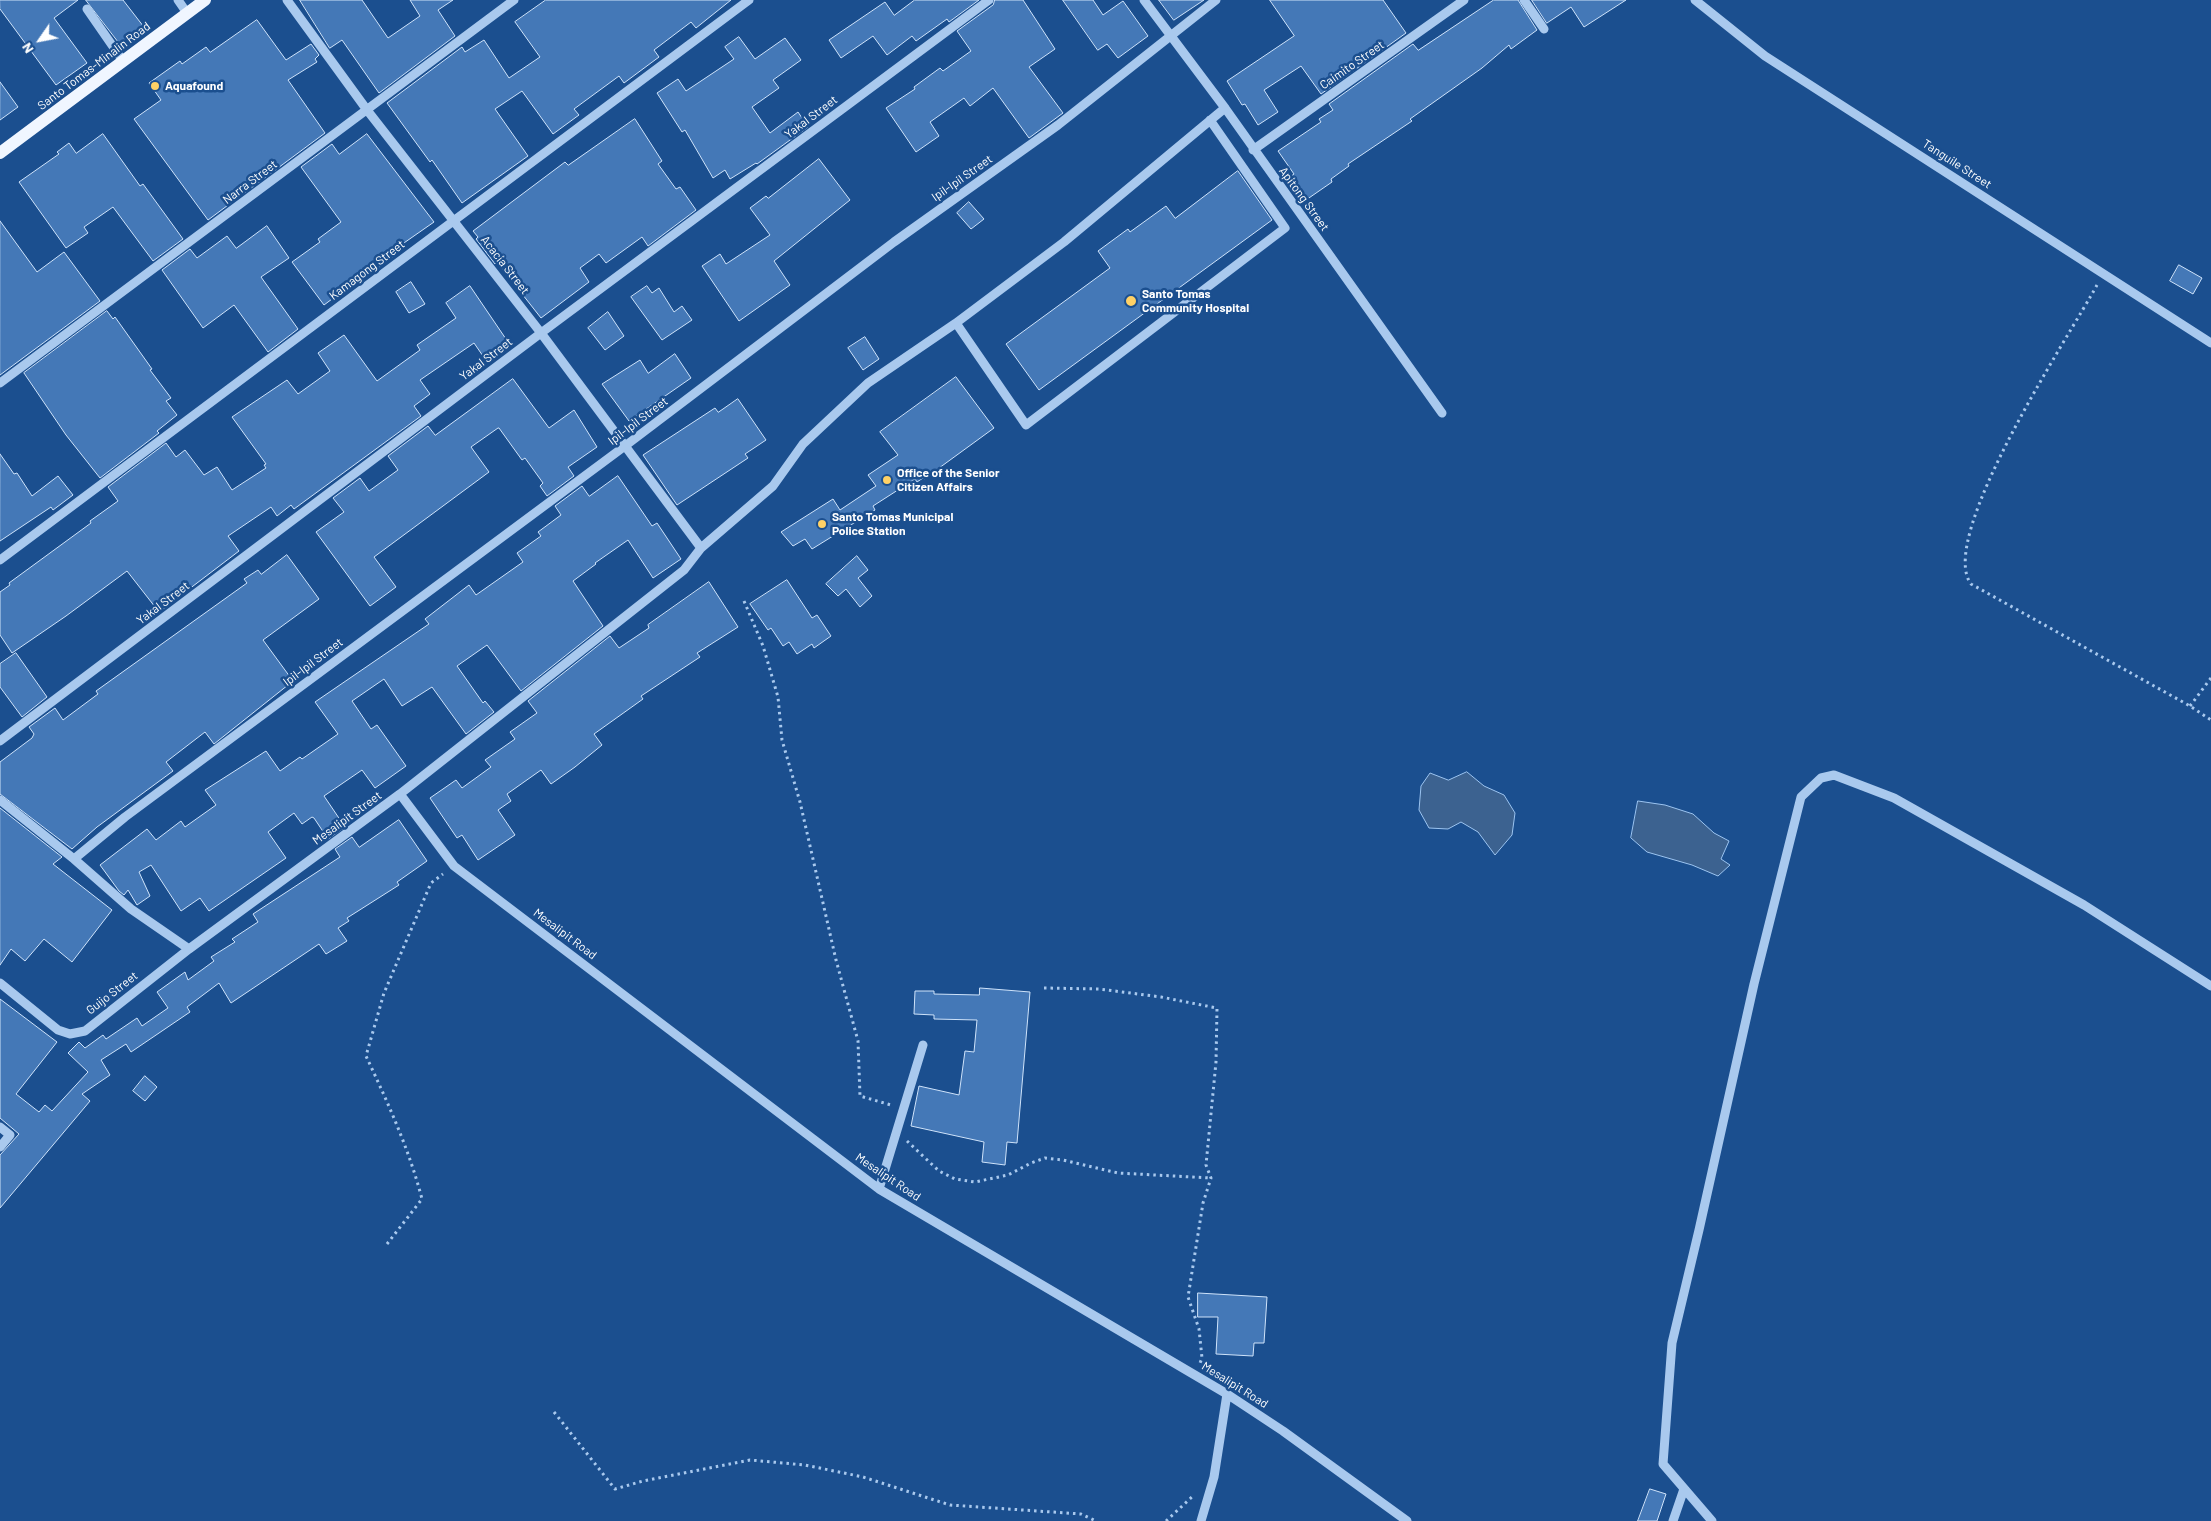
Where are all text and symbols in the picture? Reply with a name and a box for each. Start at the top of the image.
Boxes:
north arrow [15,15,65,65]
street label: Santo Tomas-Minalin Road [35,19,153,113]
street label: Caimito Street [1317,38,1387,92]
text: N [17,40,37,57]
place label: Aquafound [165,79,223,93]
marker: Aquafound [149,80,161,92]
street label: Yakal Street [782,92,840,142]
street label: Tanguile Street [1920,136,1994,192]
street label: Ipil-Ipil Street [929,152,995,204]
street label: Narra Street [220,157,280,207]
street label: Apitong Street [1276,164,1332,234]
street label: Acacia Street [478,233,532,297]
street label: Kamagong Street [327,237,407,303]
place label: Santo Tomas Community Hospital [1142,287,1249,315]
marker: Santo Tomas Community Hospital [1124,294,1138,308]
street label: Yakal Street [457,334,515,384]
street label: Ipil-Ipil Street [605,394,671,448]
place label: Office of the Senior Citizen Affairs [897,466,1000,494]
marker: Office of the Senior Citizen Affairs [881,474,893,486]
place label: Santo Tomas Municipal Police Station [832,510,953,538]
marker: Santo Tomas Municipal Police Station [816,518,828,530]
street label: Yakal Street [134,578,192,628]
street label: Ipil-Ipil Street [280,635,346,689]
street label: Mesalipit Street [310,788,384,848]
street label: Mesalipit Road [530,906,600,962]
street label: Guijo Street [83,968,141,1018]
street label: Mesalipit Road [853,1150,923,1204]
street label: Mesalipit Road [1199,1359,1271,1411]

